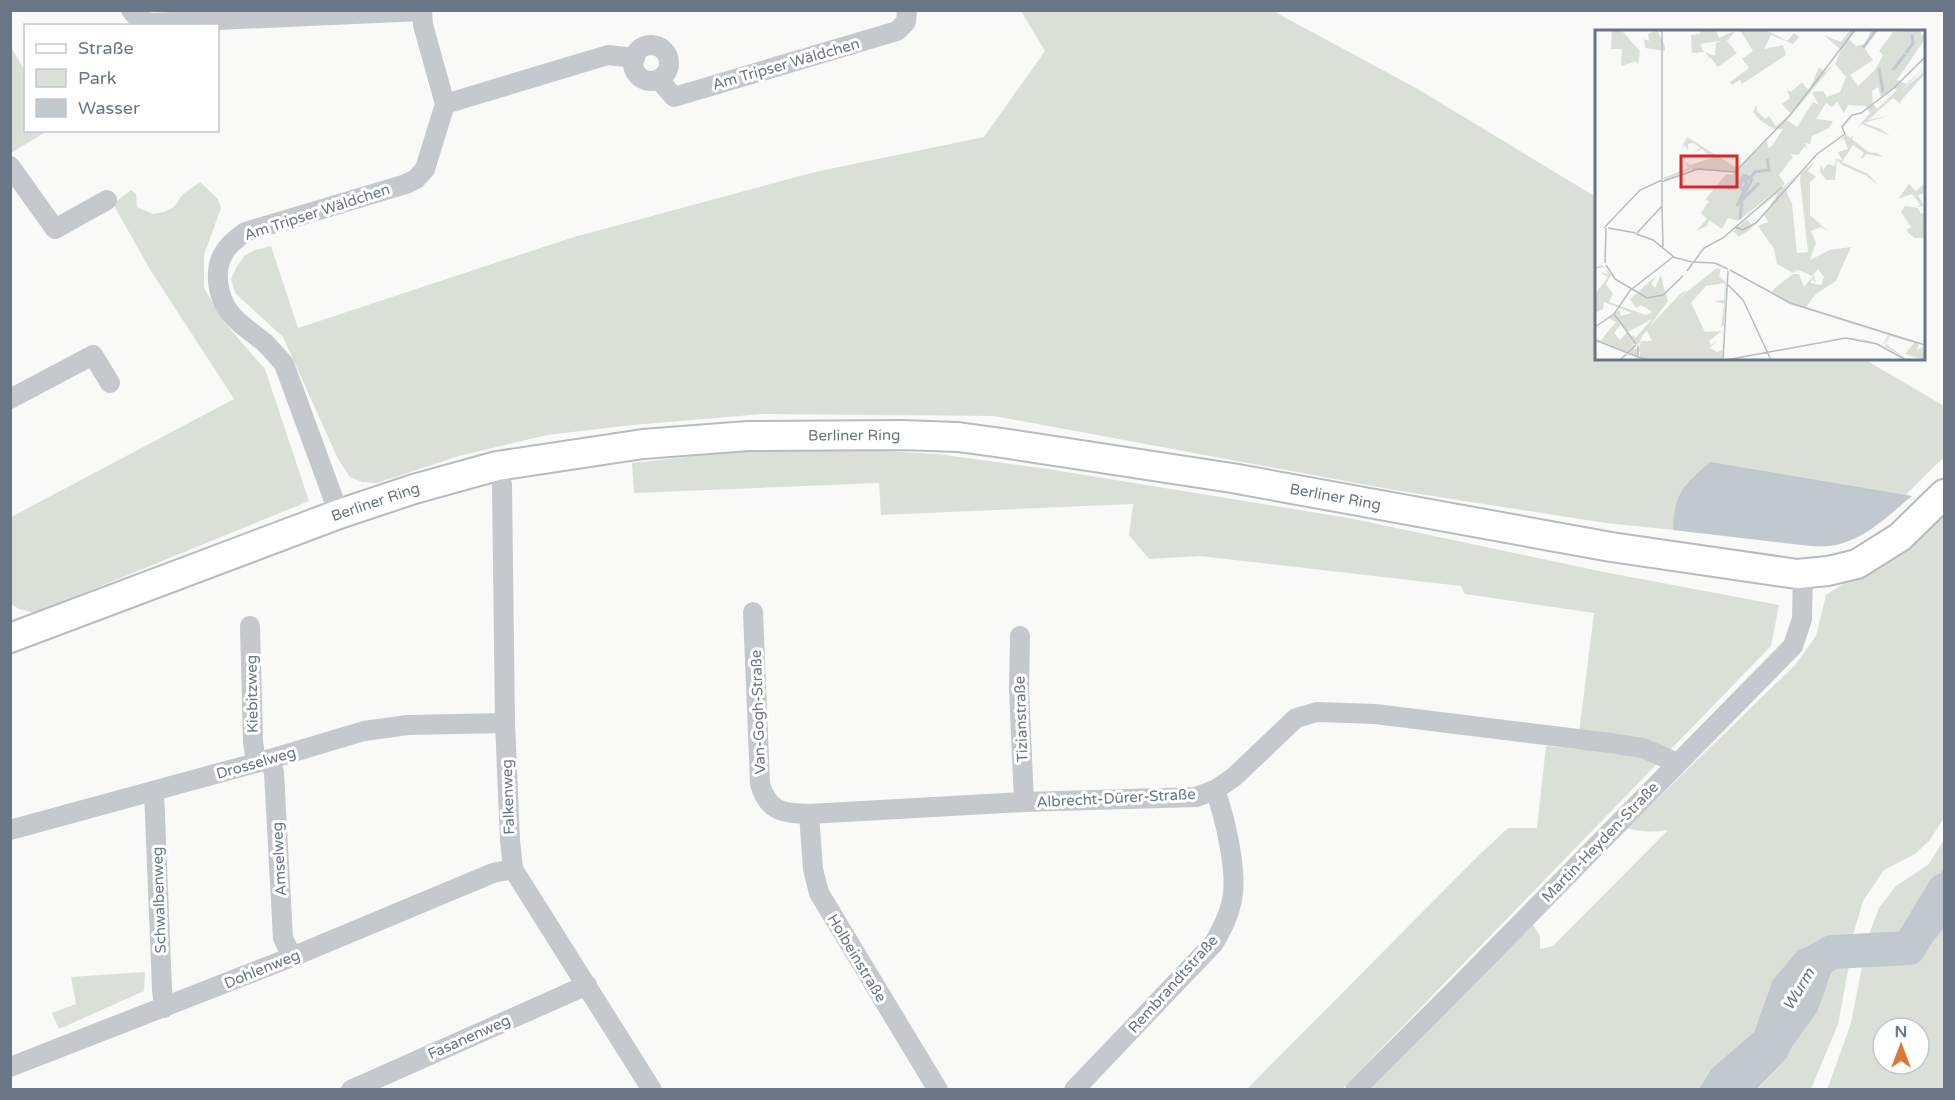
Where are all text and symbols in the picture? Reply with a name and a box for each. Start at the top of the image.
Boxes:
legend [24,24,219,132]
inset map [1595,30,1925,360]
street label: Am Tripser Wäldchen [710,34,862,94]
text: Straße [78,37,134,59]
text: Park [78,67,117,89]
text: Wasser [78,97,140,119]
street label: Am Tripser Wäldchen [242,180,392,244]
street label: Berliner Ring [808,426,901,445]
street label: Berliner Ring [329,479,422,525]
street label: Berliner Ring [1288,480,1383,514]
street label: Van-Gogh-Straße [747,649,769,775]
street label: Kiebitzweg [242,655,262,733]
street label: Tizianstraße [1011,676,1031,762]
street label: Drosselweg [214,743,298,783]
street label: Falkenweg [498,759,518,835]
street label: Martin-Heyden-Straße [1538,778,1662,906]
street label: Albrecht-Dürer-Straße [1036,785,1196,811]
street label: Amselweg [268,822,290,896]
street label: Schwalbenweg [148,846,170,954]
street label: Holbeinstraße [824,911,890,1005]
street label: Rembrandtstraße [1124,931,1222,1037]
street label: Dohlenweg [221,946,303,992]
water label: Wurm [1778,964,1819,1014]
street label: Fasanenweg [425,1011,513,1063]
north arrow [1871,1016,1931,1076]
text: N [1895,1022,1907,1042]

